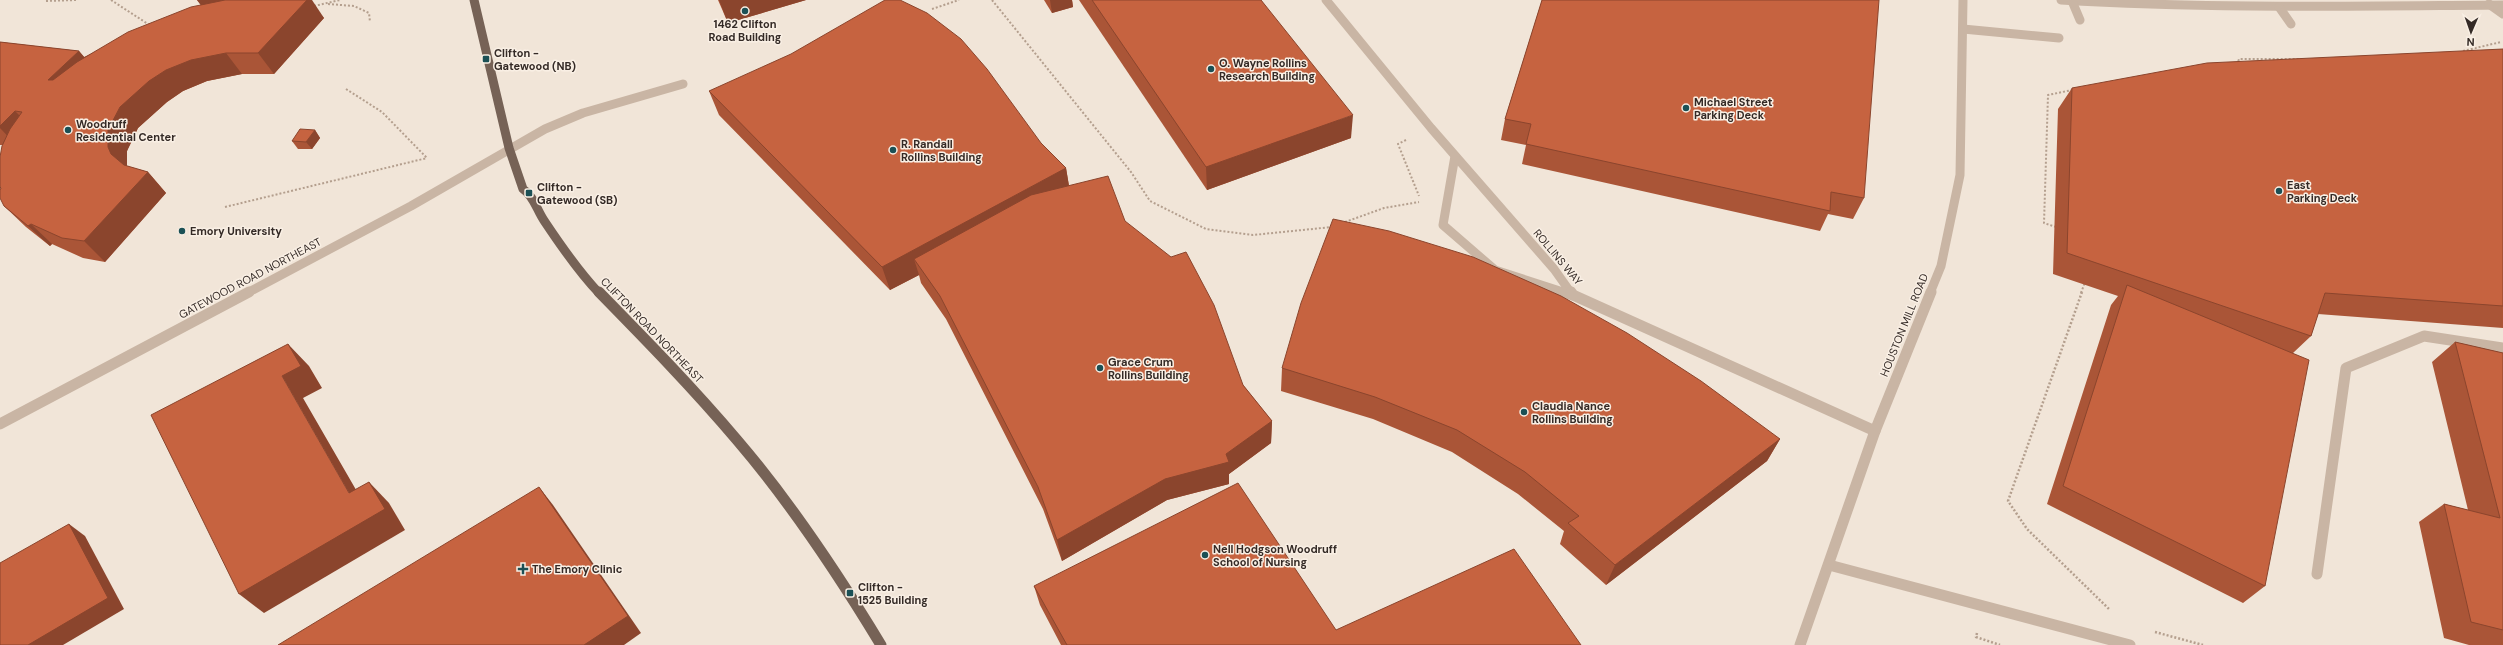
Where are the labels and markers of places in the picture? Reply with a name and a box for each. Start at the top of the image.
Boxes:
marker: 1462 Clifton Road Building [740,6,750,16]
place label: 1462 Clifton Road Building [709,17,782,44]
place label: Clifton - Gatewood (NB) [494,46,576,73]
marker: Clifton - Gatewood (NB) [481,54,491,64]
place label: O. Wayne Rollins Research Building [1219,56,1315,83]
marker: O. Wayne Rollins Research Building [1206,64,1216,74]
place label: Michael Street Parking Deck [1694,95,1773,122]
marker: Michael Street Parking Deck [1681,103,1691,113]
place label: Woodruff Residential Center [76,117,176,144]
marker: Woodruff Residential Center [63,125,73,135]
place label: R. Randall Rollins Building [901,137,982,164]
marker: R. Randall Rollins Building [888,145,898,155]
place label: East Parking Deck [2287,178,2358,205]
place label: Clifton - Gatewood (SB) [537,180,618,207]
marker: East Parking Deck [2274,186,2284,196]
marker: Clifton - Gatewood (SB) [524,188,534,198]
place label: Emory University [190,224,282,238]
marker: Emory University [177,226,187,236]
place label: Grace Crum Rollins Building [1108,355,1189,382]
marker: Grace Crum Rollins Building [1095,363,1105,373]
place label: Claudia Nance Rollins Building [1532,399,1613,426]
marker: Claudia Nance Rollins Building [1519,407,1529,417]
place label: Nell Hodgson Woodruff School of Nursing [1213,542,1337,569]
marker: Nell Hodgson Woodruff School of Nursing [1200,550,1210,560]
place label: The Emory Clinic [532,562,623,576]
marker: The Emory Clinic [517,563,529,575]
place label: Clifton - 1525 Building [858,580,928,607]
marker: Clifton - 1525 Building [845,588,855,598]

